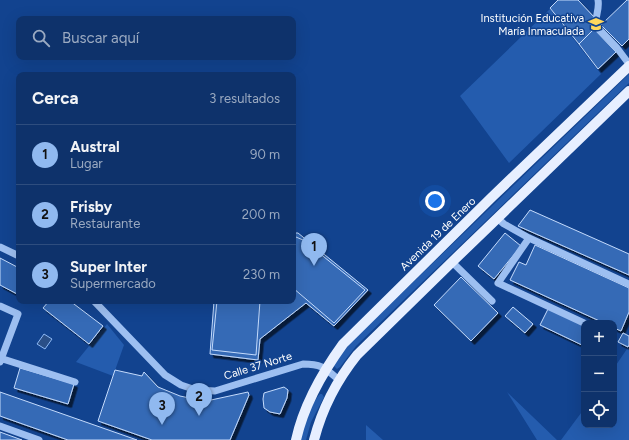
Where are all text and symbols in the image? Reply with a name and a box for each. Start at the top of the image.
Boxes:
place label: Institución Educativa María Inmaculada [480,12,584,38]
school or university icon: Institución Educativa María Inmaculada [587,15,605,33]
search box [16,16,296,60]
icon: search [30,27,52,49]
text: Buscar aquí [62,29,139,47]
text: Cerca [32,88,79,108]
text: 3 resultados [209,91,280,106]
text: Austral [70,138,120,156]
text: 1 [42,147,48,162]
text: 90 m [250,147,280,162]
text: Lugar [70,156,103,171]
your location [425,191,445,211]
street label: Avenida 19 de Enero [398,195,478,273]
text: Frisby [70,198,112,216]
text: 2 [41,207,49,222]
text: 200 m [242,207,280,222]
text: Restaurante [70,216,140,231]
pin: 1 [301,233,327,266]
text: Super Inter [70,258,147,276]
text: 3 [41,267,49,282]
text: 230 m [243,267,280,282]
text: Supermercado [70,276,156,291]
map controls [581,320,617,428]
button: + [581,320,617,356]
street label: Calle 37 Norte [222,349,294,383]
button: − [581,356,617,392]
pin: 2 [186,383,212,416]
pin: 3 [149,392,175,425]
button: locate [581,392,617,428]

